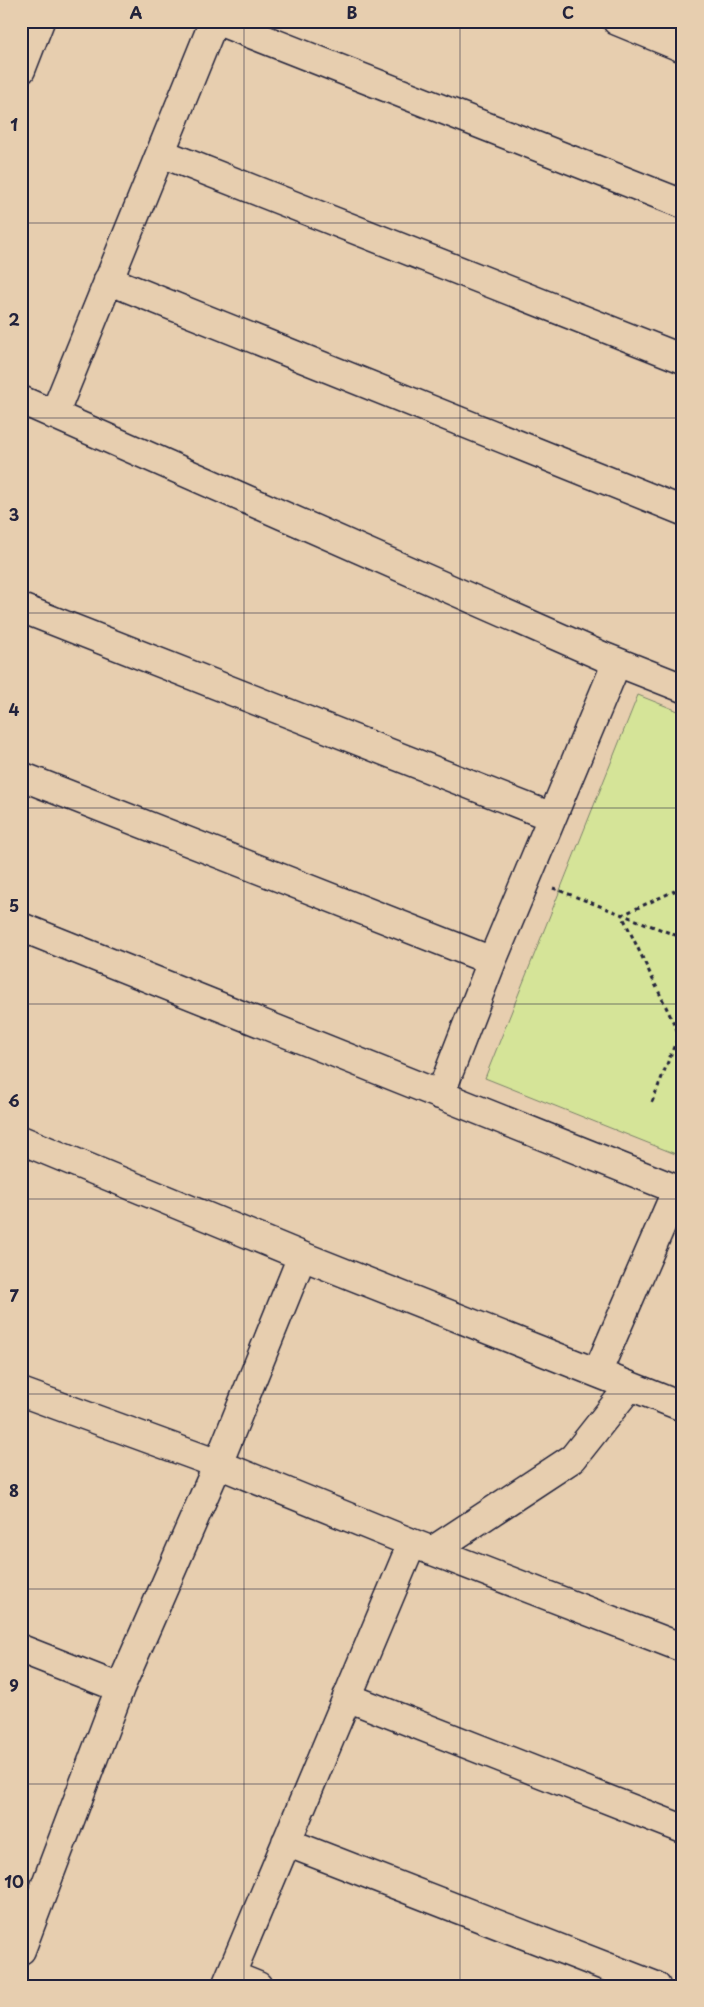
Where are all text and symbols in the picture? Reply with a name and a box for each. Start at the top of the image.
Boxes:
text: A [130,0,143,24]
text: B [347,0,358,24]
text: C [562,0,574,24]
text: 1 [10,112,18,136]
text: 2 [8,307,20,331]
text: 3 [9,502,19,526]
text: 4 [9,697,20,721]
text: 5 [9,893,19,917]
text: 6 [8,1088,20,1112]
text: 7 [9,1283,19,1307]
text: 8 [9,1478,19,1502]
text: 9 [9,1673,19,1697]
text: 10 [4,1869,24,1893]

